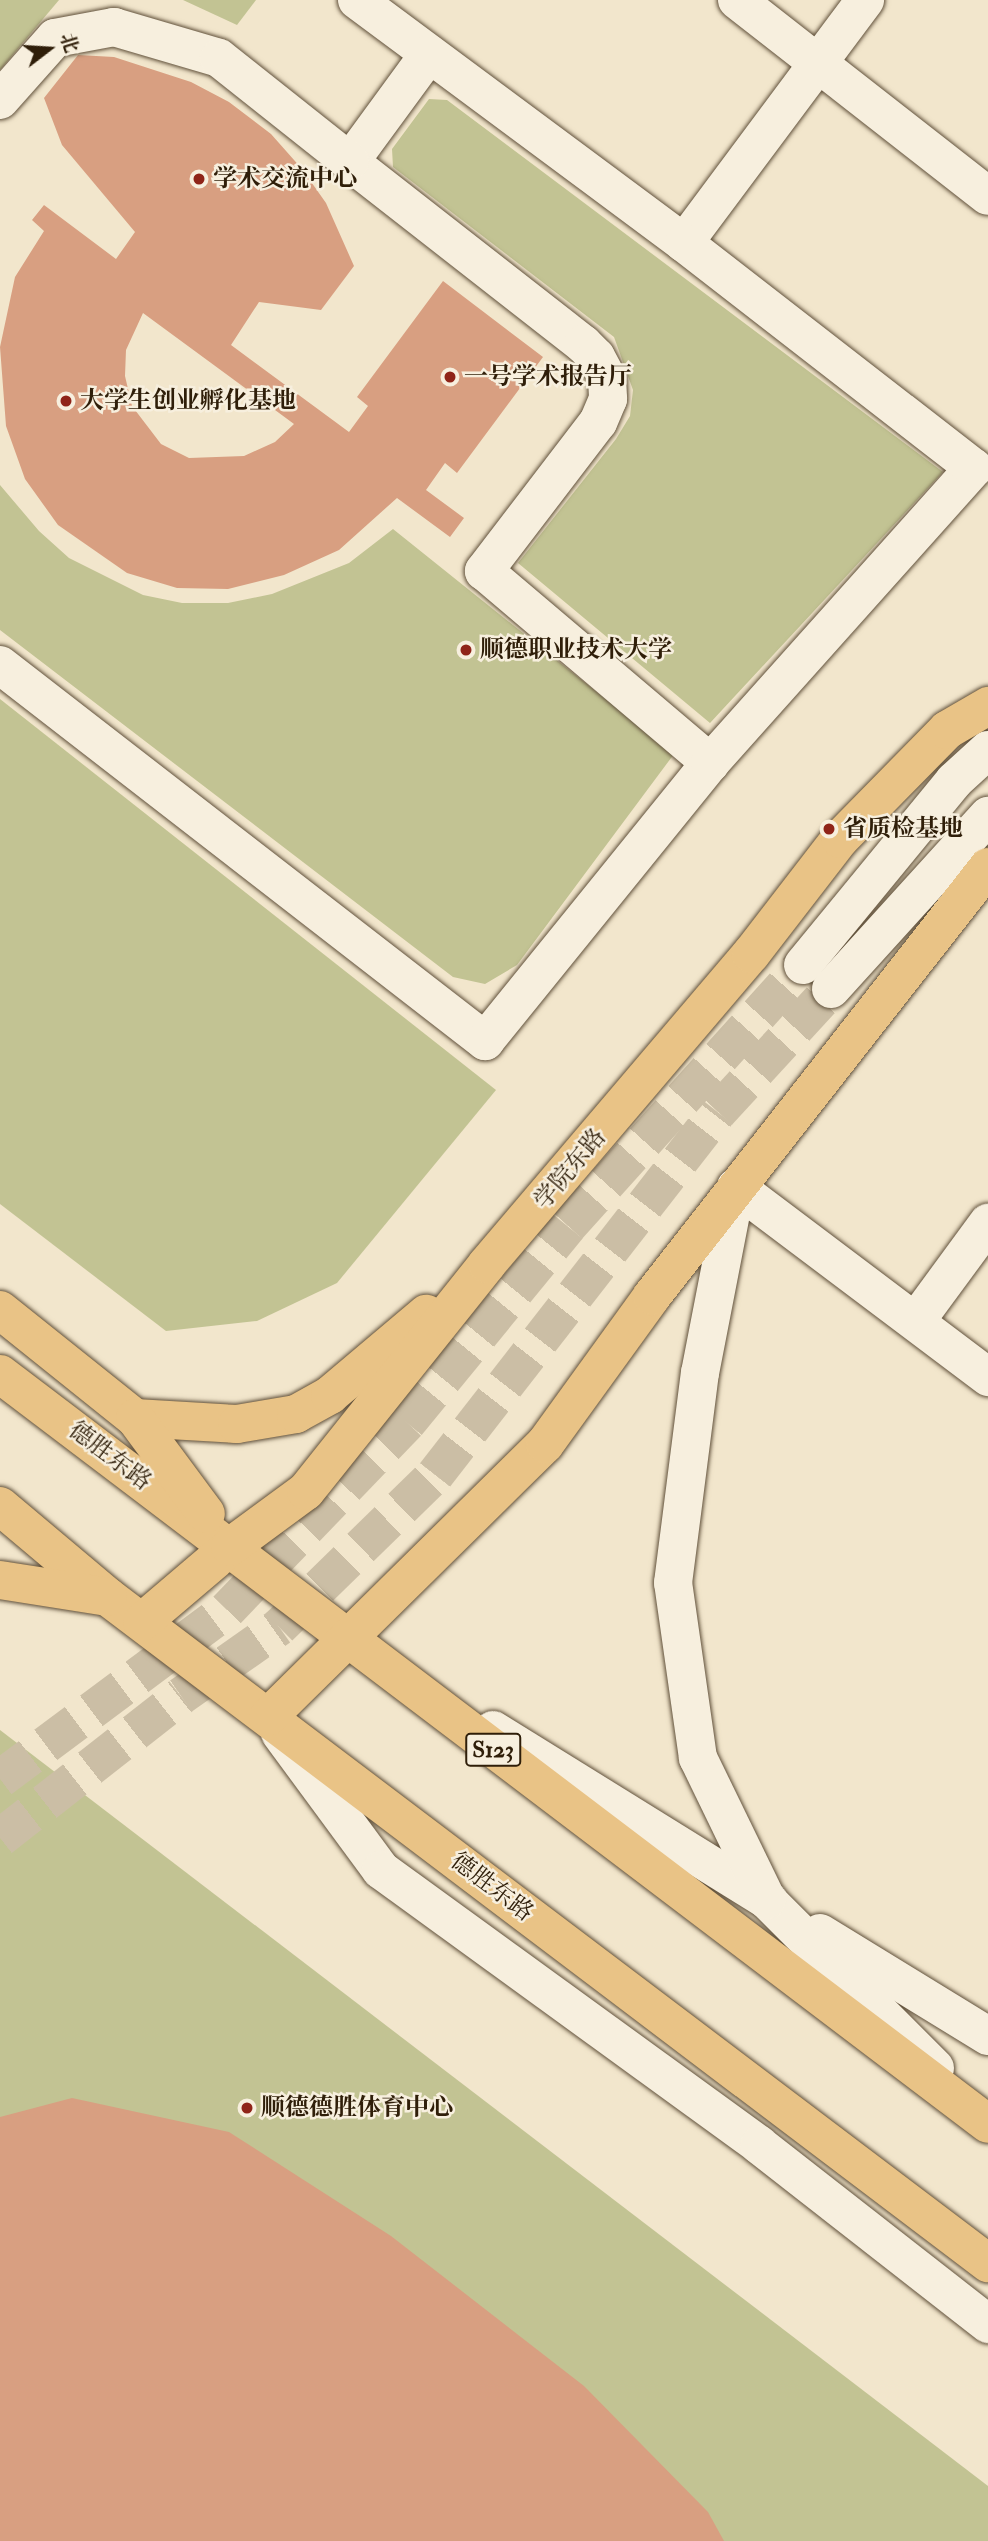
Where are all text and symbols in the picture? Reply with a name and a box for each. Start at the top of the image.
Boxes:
north arrow [14,14,84,84]
text: 北 [55,30,83,55]
place label: 学术交流中心 [213,165,357,193]
marker: 学术交流中心 [191,171,207,187]
place label: 一号学术报告厅 [464,363,632,391]
marker: 一号学术报告厅 [442,369,458,385]
place label: 大学生创业孵化基地 [80,387,296,415]
marker: 大学生创业孵化基地 [58,393,74,409]
place label: 顺德职业技术大学 [480,636,672,664]
marker: 顺德职业技术大学 [458,642,474,658]
place label: 省质检基地 [843,815,963,843]
marker: 省质检基地 [821,821,837,837]
street label: 学院东路 [528,1123,612,1215]
street label: 德胜东路 [63,1416,157,1496]
road number: S123 [465,1730,521,1770]
street label: 德胜东路 [445,1847,539,1927]
place label: 顺德德胜体育中心 [261,2094,453,2122]
marker: 顺德德胜体育中心 [239,2100,255,2116]

